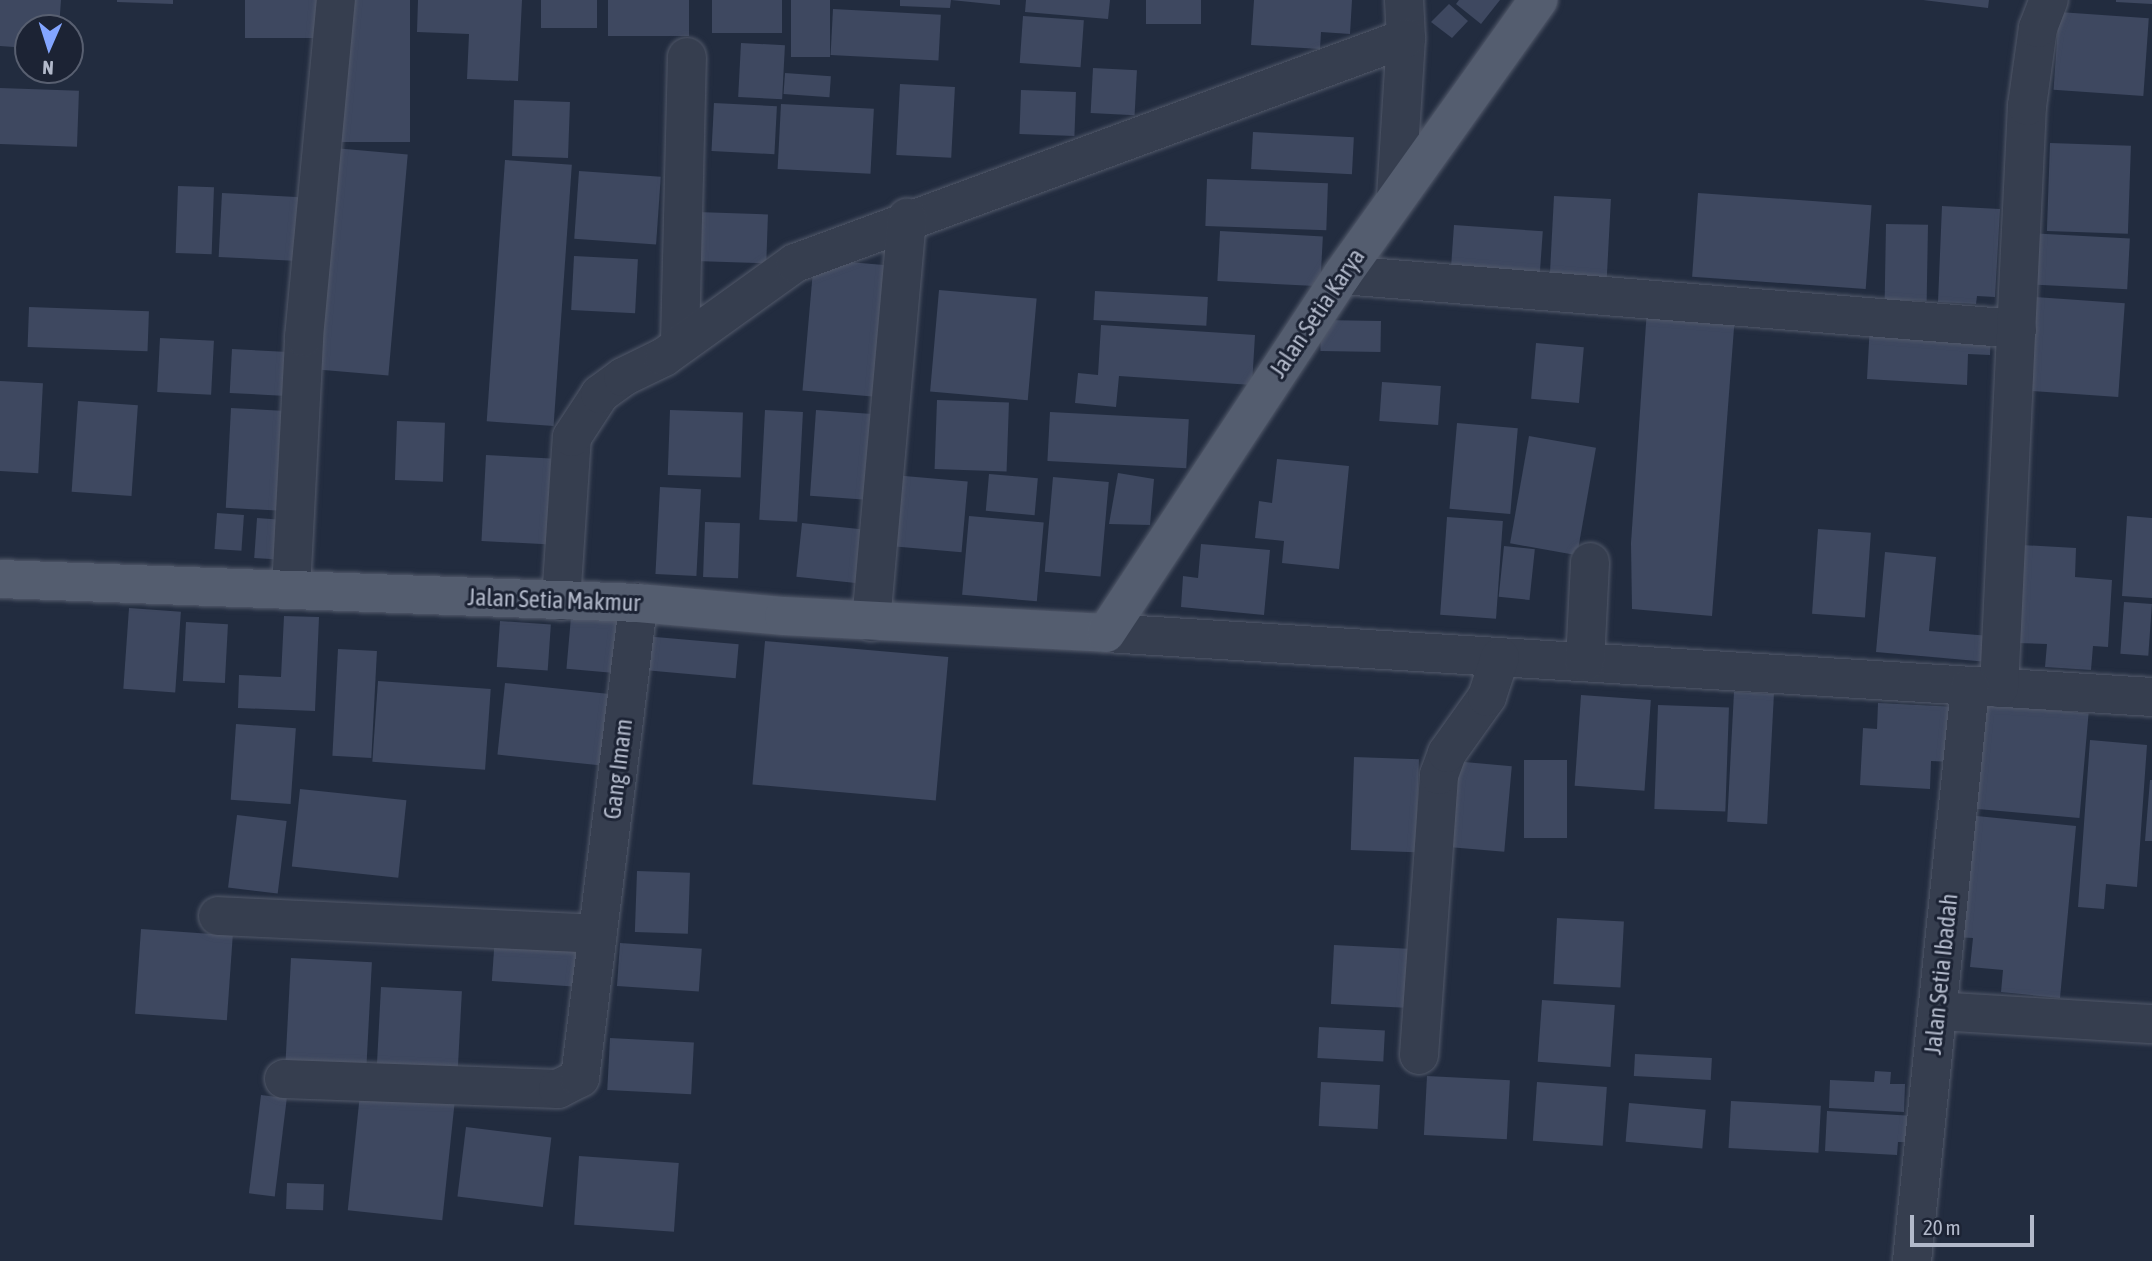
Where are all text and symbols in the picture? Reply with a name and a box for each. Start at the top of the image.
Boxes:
north arrow [14,14,84,84]
text: N [42,57,54,79]
street label: Jalan Setia Karya [1263,243,1371,383]
street label: Jalan Setia Makmur [467,583,641,617]
street label: Gang Imam [598,717,638,821]
street label: Jalan Setia Ibadah [1918,892,1964,1056]
scale bar [1914,1202,2038,1246]
text: 20 m [1923,1215,1961,1239]

